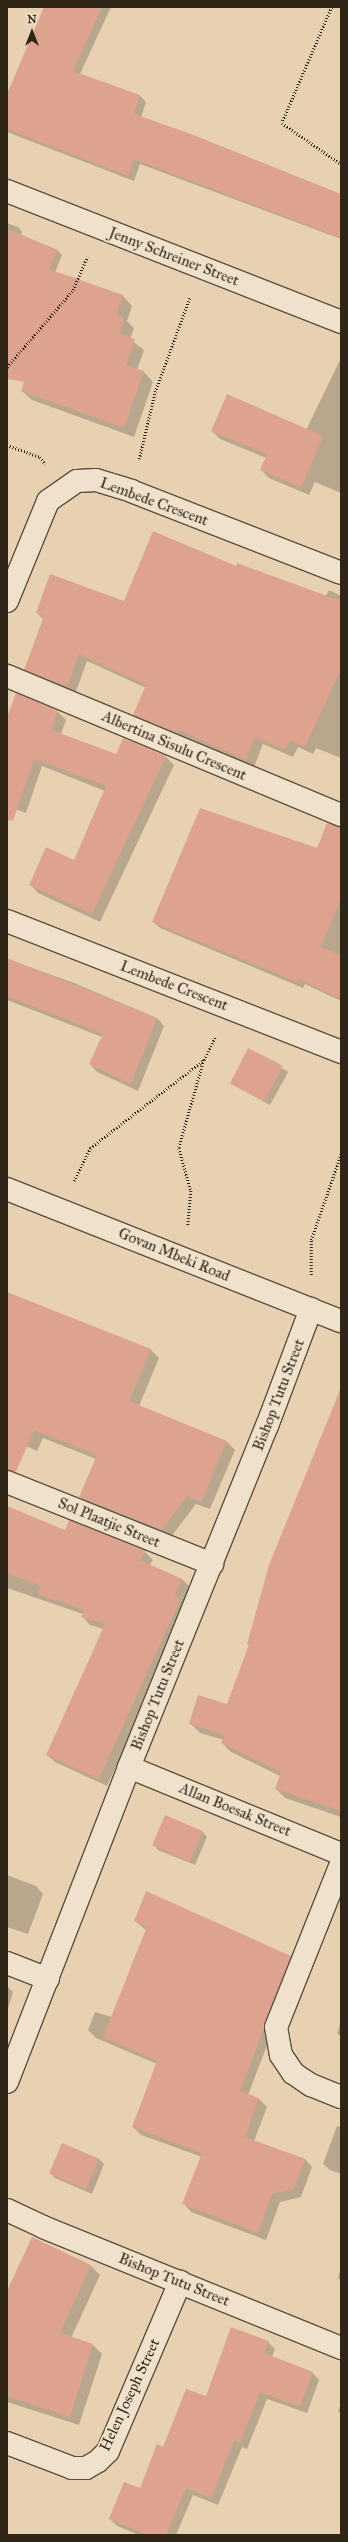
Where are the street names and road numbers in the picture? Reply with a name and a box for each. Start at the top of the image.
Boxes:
street label: Jenny Schreiner Street [106,224,242,290]
street label: Lembede Crescent [97,474,211,530]
street label: Albertina Sisulu Crescent [99,707,249,785]
street label: Lembede Crescent [118,957,230,1015]
street label: Govan Mbeki Road [116,1224,232,1286]
street label: Bishop Tutu Street [249,1337,309,1453]
street label: Sol Plaatjie Street [55,1494,163,1552]
street label: Bishop Tutu Street [128,1637,188,1753]
street label: Allan Boesak Street [176,1779,294,1841]
street label: Bishop Tutu Street [116,2250,232,2310]
street label: Helen Joseph Street [96,2336,164,2454]

